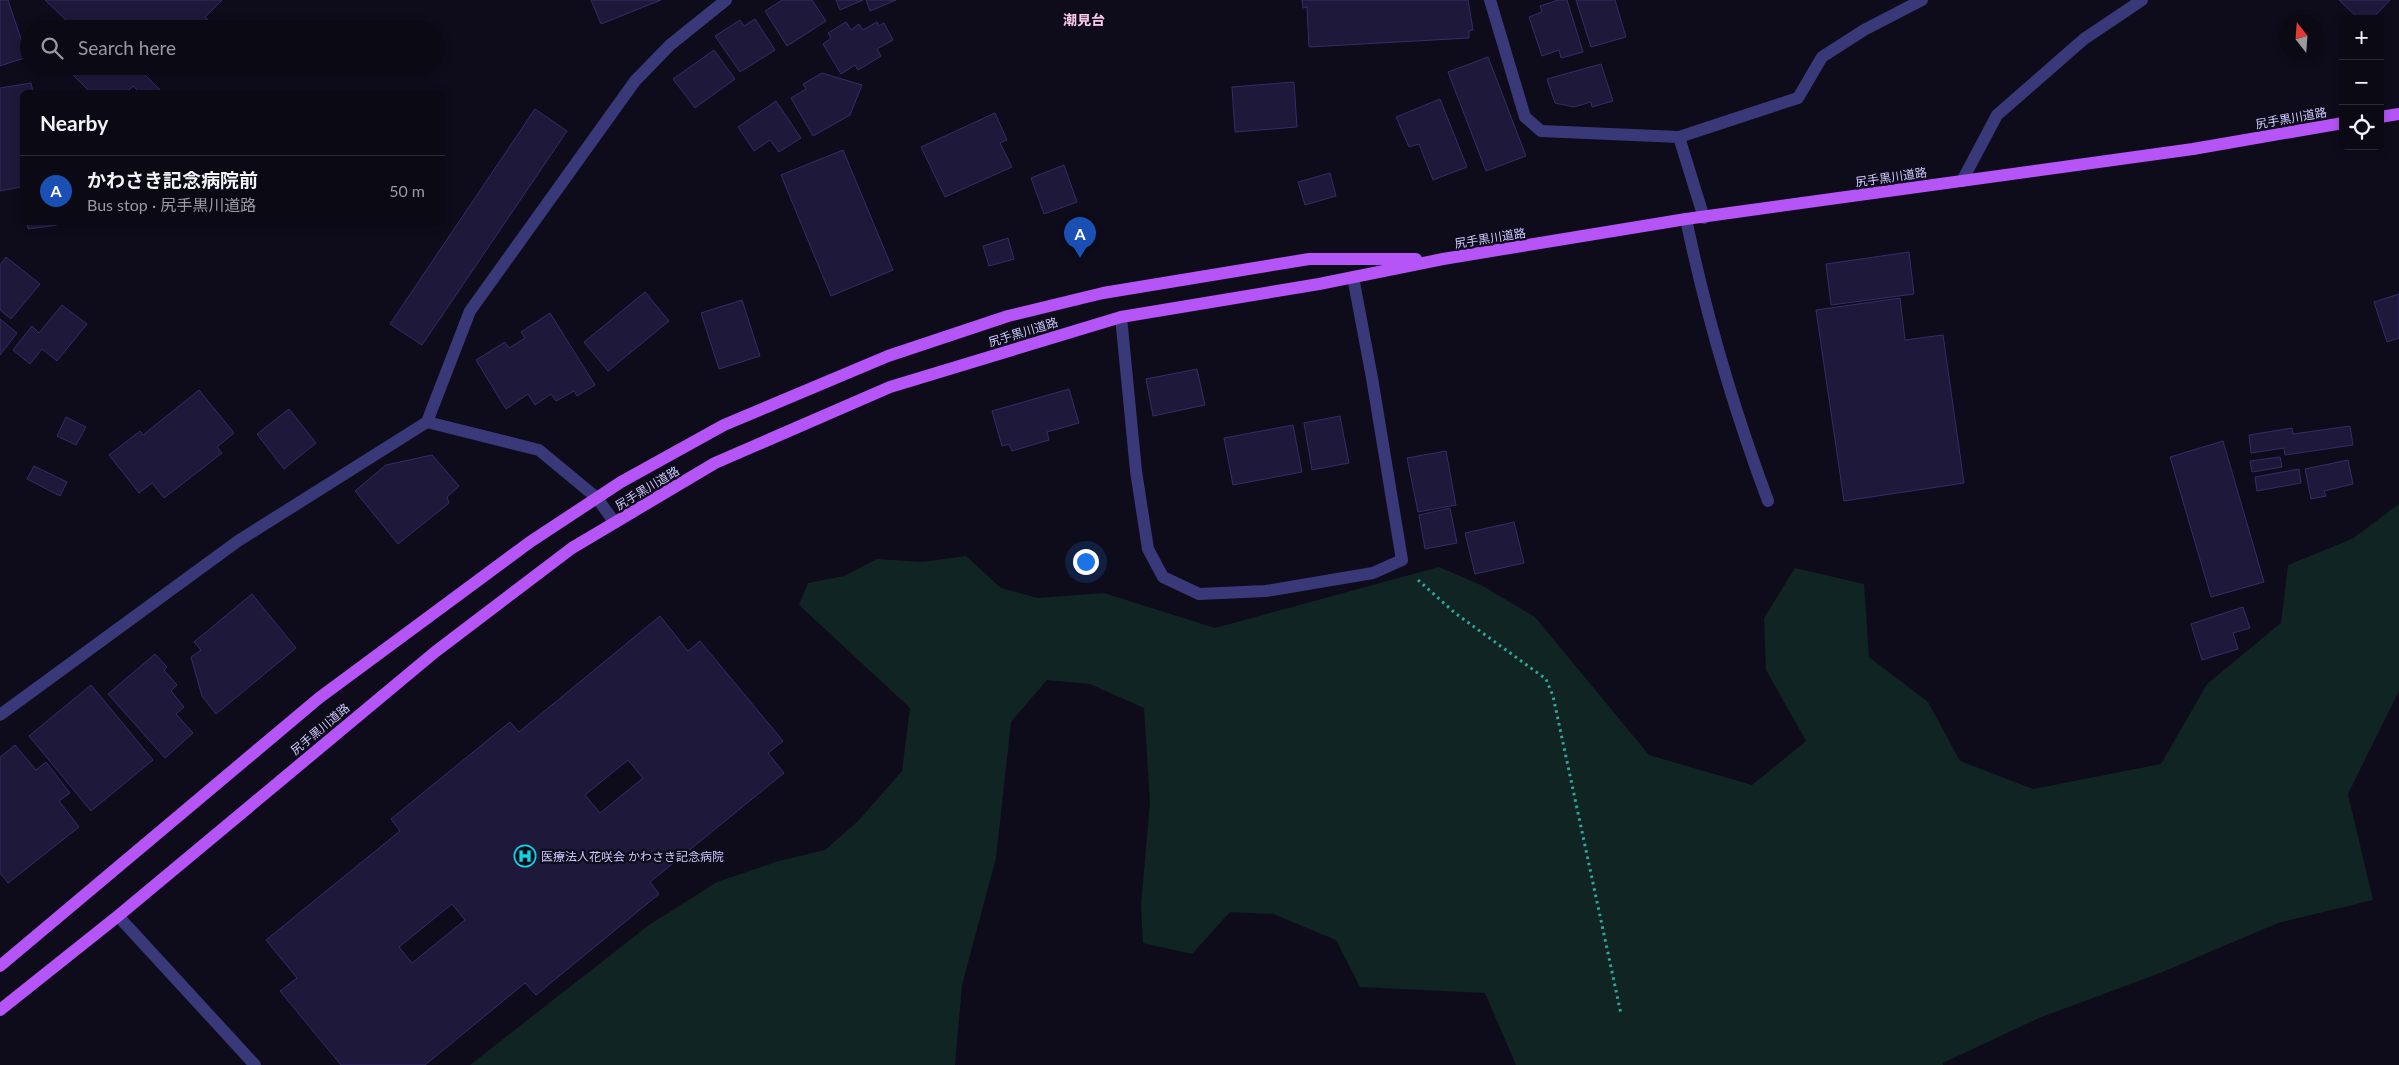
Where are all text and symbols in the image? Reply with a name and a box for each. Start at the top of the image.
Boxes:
district label: 潮見台 [1063,11,1105,28]
north arrow [2279,15,2324,60]
map controls [2339,15,2384,150]
button: + [2339,15,2384,60]
search box [20,20,445,75]
icon: search [38,34,66,62]
text: Search here [78,36,176,59]
button: − [2339,60,2384,105]
street label: 尻手黒川道路 [2254,104,2328,132]
button: locate [2339,105,2384,150]
text: Nearby [40,110,108,135]
street label: 尻手黒川道路 [1854,165,1928,189]
text: かわさき記念病院前 [87,168,258,191]
text: A [50,181,62,200]
text: 50 m [389,181,425,200]
text: Bus stop · 尻手黒川道路 [87,195,256,214]
pin: A [1064,217,1096,258]
street label: 尻手黒川道路 [1453,225,1527,251]
street label: 尻手黒川道路 [986,314,1060,350]
street label: 尻手黒川道路 [612,463,682,513]
your location [1073,549,1099,575]
street label: 尻手黒川道路 [288,700,352,758]
hospital icon: 医療法人花咲会 かわさき記念病院 [513,844,537,868]
place label: 医療法人花咲会 かわさき記念病院 [541,849,724,864]

